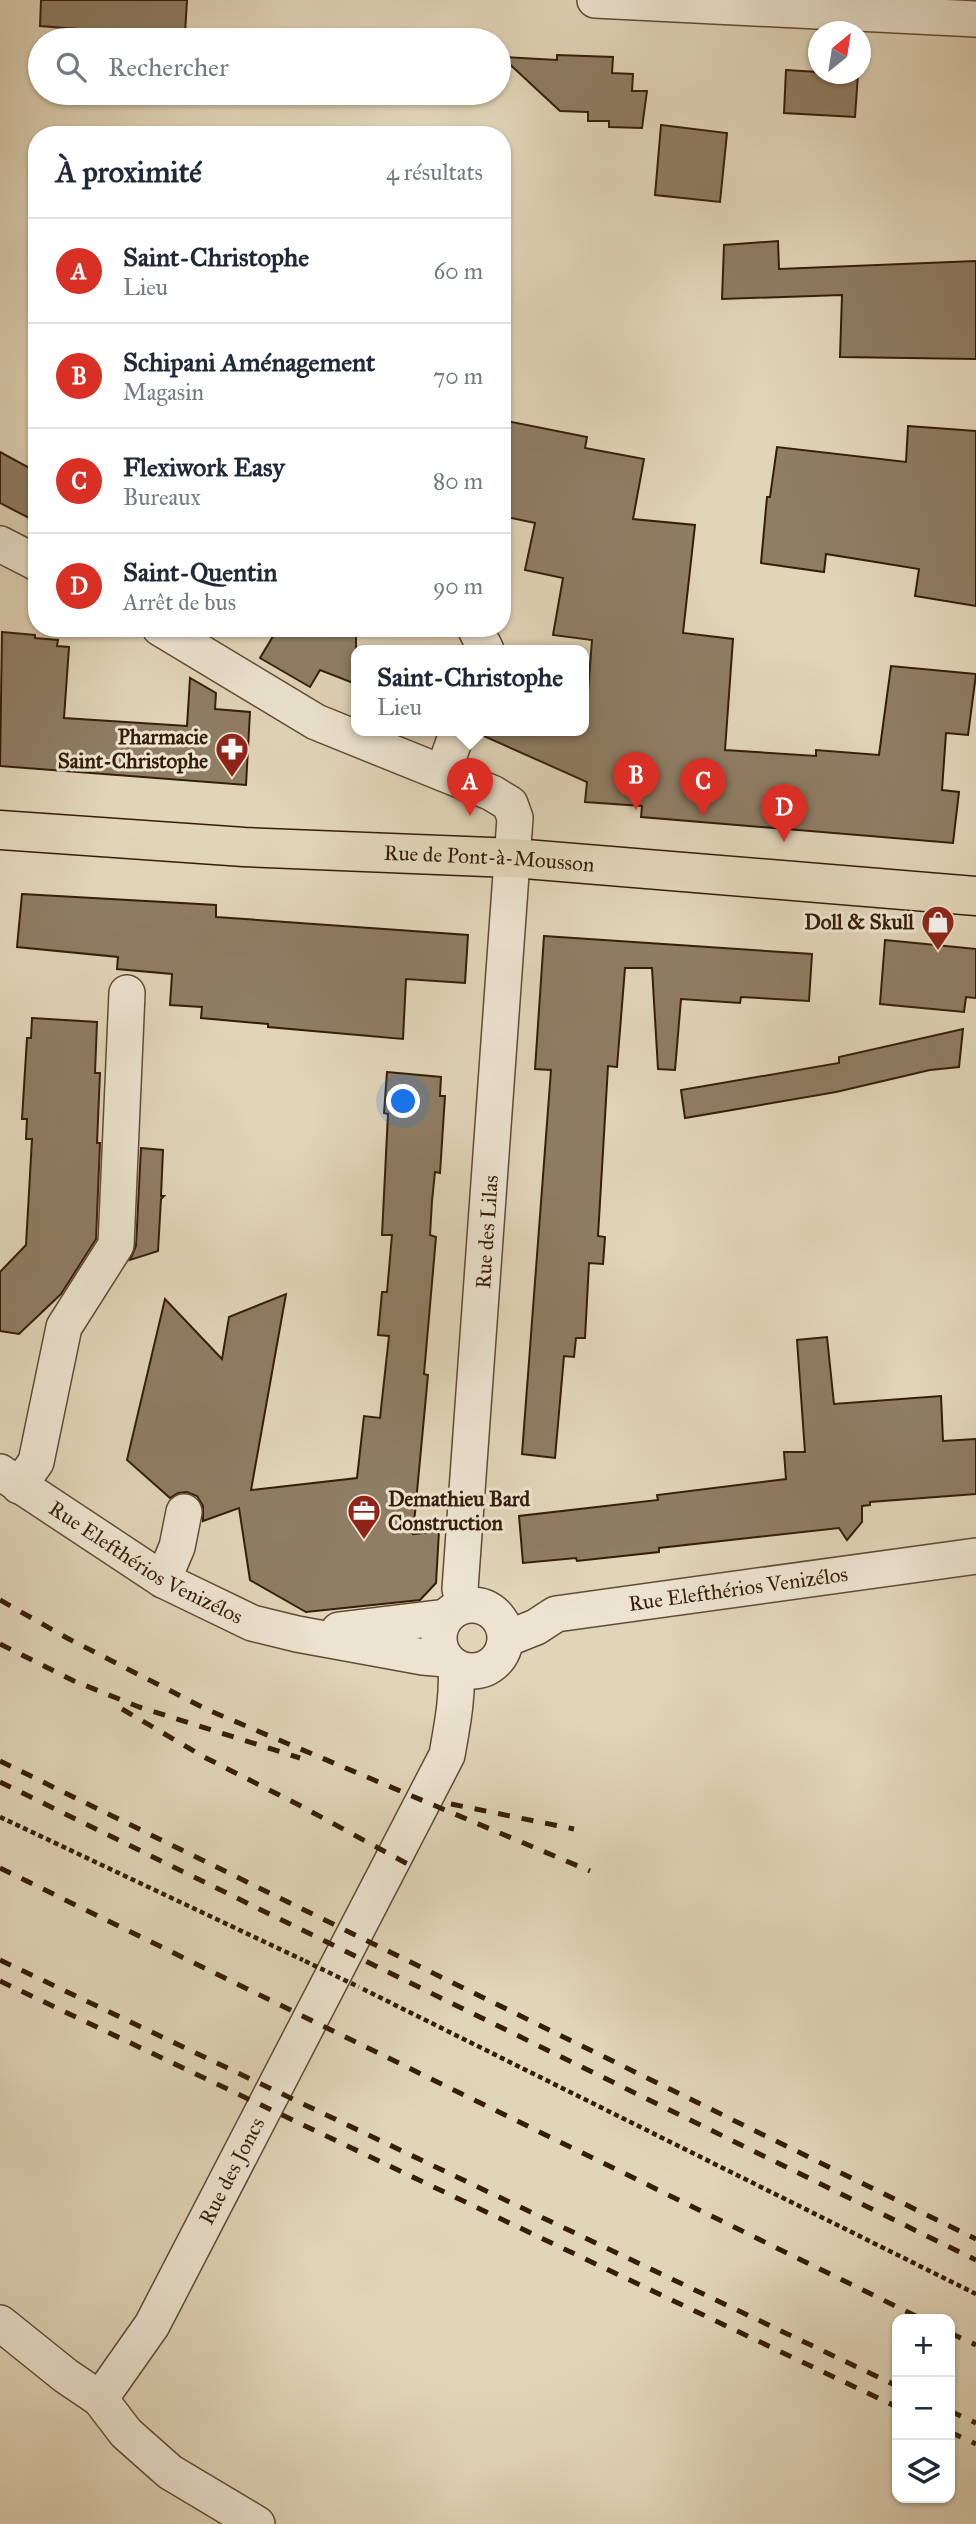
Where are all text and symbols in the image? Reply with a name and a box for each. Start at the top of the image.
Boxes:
north arrow [808,21,871,84]
search box [28,28,511,105]
icon: search [52,48,90,86]
text: Rechercher [108,51,229,83]
text: À proximité [56,154,202,190]
text: 4 résultats [386,158,483,186]
text: Saint-Christophe [123,241,309,273]
text: A [71,257,87,285]
text: 60 m [434,257,483,285]
text: Lieu [123,273,168,301]
text: Schipani Aménagement [123,346,375,378]
text: B [71,362,87,390]
text: 70 m [433,362,483,390]
text: Magasin [123,378,204,406]
text: Flexiwork Easy [123,451,285,483]
text: C [71,467,87,495]
text: 80 m [433,467,483,495]
text: Bureaux [123,483,201,511]
text: Saint-Quentin [123,556,277,588]
text: D [70,572,88,600]
text: 90 m [433,572,483,600]
text: Arrêt de bus [123,588,236,616]
popup [351,645,589,736]
text: Saint-Christophe [377,661,563,693]
text: Lieu [377,693,422,721]
place label: Pharmacie Saint-Christophe [58,724,208,774]
pharmacy icon: Pharmacie Saint-Christophe [213,730,251,779]
pin: B [613,752,659,810]
pin: A [447,758,493,816]
pin: C [680,758,726,816]
pin: D [761,784,807,842]
street label: Rue de Pont-à-Mousson [383,840,595,878]
shop icon: Doll & Skull [919,903,957,952]
place label: Doll & Skull [804,909,915,935]
your location [386,1084,420,1118]
street label: Rue des Lilas [470,1174,504,1290]
place label: Demathieu Bard Construction [388,1486,531,1536]
office icon: Demathieu Bard Construction [345,1492,383,1541]
street label: Rue Elefthérios Venizélos [44,1495,247,1630]
street label: Rue Elefthérios Venizélos [627,1561,850,1617]
street label: Rue des Joncs [193,2113,270,2229]
map controls [892,2314,955,2503]
button: + [892,2314,955,2377]
button: − [892,2377,955,2440]
button: layers [892,2440,955,2503]

